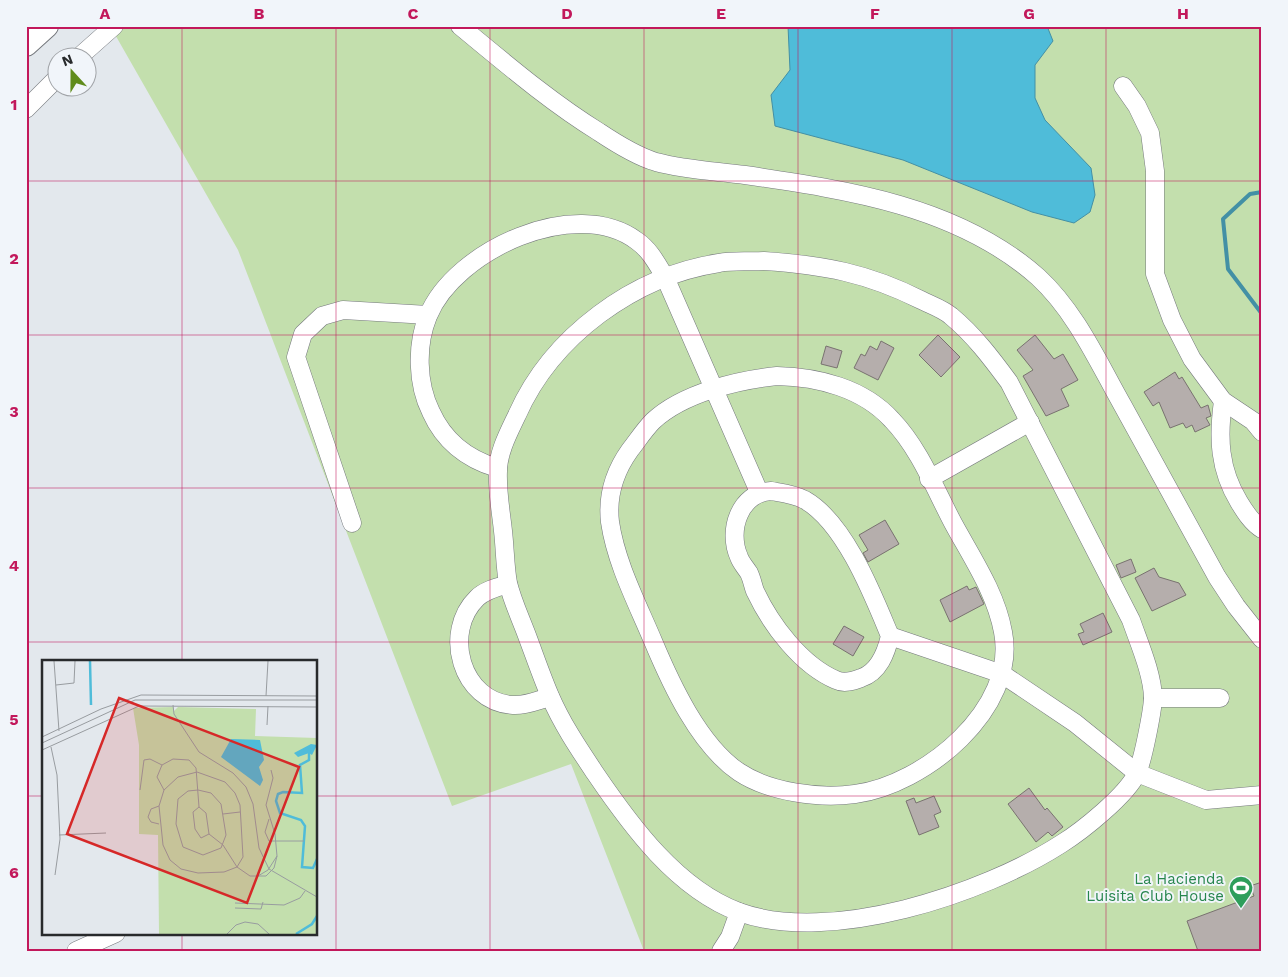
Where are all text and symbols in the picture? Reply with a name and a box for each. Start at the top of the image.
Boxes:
text: A [100,4,111,23]
text: B [254,4,265,23]
text: C [408,4,419,23]
text: D [561,4,573,23]
text: E [716,4,726,23]
text: F [870,4,880,23]
text: G [1023,4,1035,23]
text: H [1177,4,1189,23]
north arrow [48,48,98,98]
text: N [60,51,75,69]
text: 1 [11,95,17,114]
text: 2 [9,249,19,268]
text: 3 [9,402,19,421]
text: 4 [9,556,19,575]
inset map [42,660,318,934]
text: 5 [9,710,19,729]
text: 6 [9,863,19,882]
place label: La Hacienda Luisita Club House [1086,870,1225,905]
sports icon: La Hacienda Luisita Club House [1228,875,1254,909]

